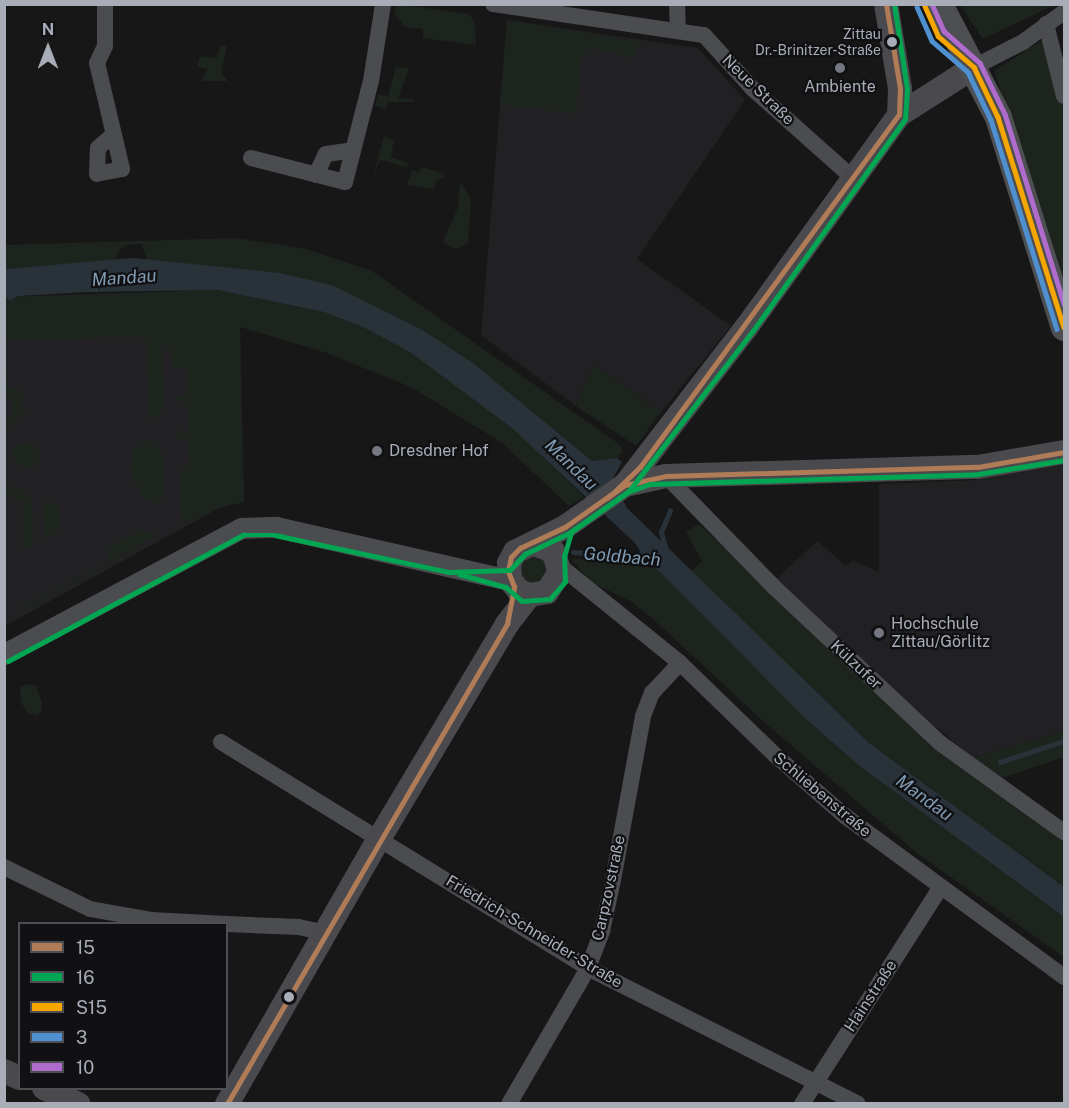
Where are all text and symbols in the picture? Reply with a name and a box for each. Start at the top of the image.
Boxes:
north arrow [18,18,78,78]
text: N [42,20,54,39]
place label: Zittau Dr.-Brinitzer-Straße [755,26,881,58]
marker: Zittau Dr.-Brinitzer-Straße [886,36,898,48]
street label: Neue Straße [718,51,798,129]
marker: Ambiente [833,61,847,75]
place label: Ambiente [804,77,876,97]
water label: Mandau [91,265,157,291]
water label: Mandau [540,435,602,495]
place label: Dresdner Hof [389,441,489,461]
marker: Dresdner Hof [370,444,384,458]
water label: Goldbach [583,543,661,571]
place label: Hochschule Zittau/Görlitz [891,614,990,652]
marker: Hochschule Zittau/Görlitz [872,626,886,640]
street label: Külzufer [826,636,886,694]
street label: Schliebenstraße [769,749,875,841]
water label: Mandau [891,770,957,826]
street label: Carpzovstraße [588,834,630,942]
street label: Friedrich-Schneider-Straße [442,872,626,992]
legend [18,922,228,1090]
text: 15 [76,937,95,958]
street label: Hainstraße [841,957,901,1035]
text: 16 [76,967,95,988]
unlabelled marker [283,991,295,1003]
text: S15 [76,997,107,1018]
text: 3 [76,1027,87,1048]
text: 10 [76,1057,94,1078]

